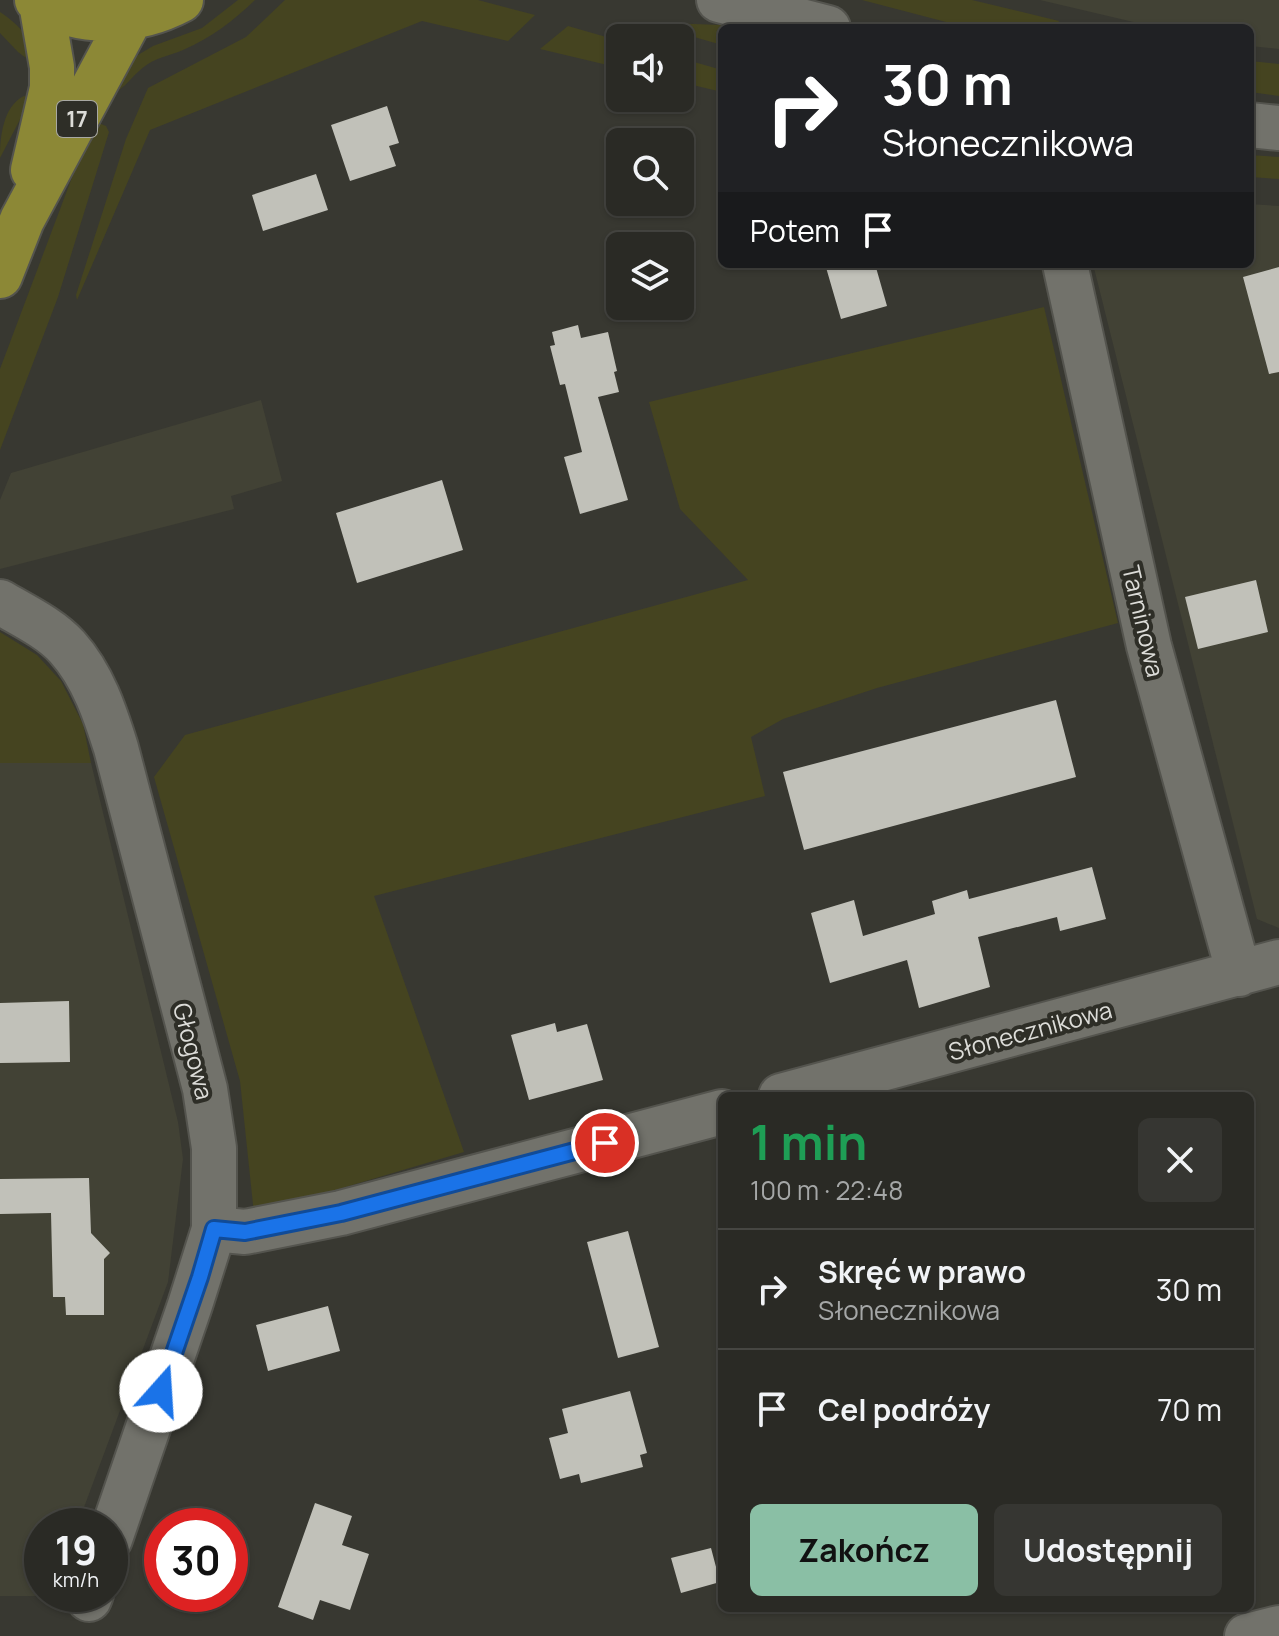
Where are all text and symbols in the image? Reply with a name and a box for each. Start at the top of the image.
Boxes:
map controls [606,24,694,320]
button: sound [606,24,694,112]
text: 30 m [882,45,1013,122]
icon: right [750,56,854,160]
road number: 17 [57,101,97,137]
text: Słonecznikowa [882,118,1134,167]
button: search [606,128,694,216]
icon: arrive [856,208,900,252]
text: Potem [750,210,840,251]
button: layers [606,232,694,320]
street label: Tarninowa [1115,562,1173,680]
street label: Słonecznikowa [945,992,1115,1068]
street label: Głogowa [166,999,222,1103]
pin [571,1109,639,1177]
text: 1 min [750,1109,867,1174]
button: close [1138,1118,1222,1202]
icon: arrive [583,1121,627,1165]
text: 100 m · 22:48 [750,1172,903,1208]
text: Skręć w prawo [818,1251,1026,1292]
icon: right [750,1267,794,1311]
text: 30 m [1156,1269,1222,1310]
text: Słonecznikowa [818,1292,1000,1328]
position arrow [119,1349,203,1433]
icon: arrive [750,1387,794,1431]
text: Cel podróży [818,1389,990,1430]
text: 70 m [1157,1389,1222,1430]
button: Zakończ [750,1504,978,1596]
button: Udostępnij [994,1504,1222,1596]
speed limit sign: 30 [144,1508,248,1612]
text: 19 [55,1522,97,1577]
text: km/h [53,1566,99,1593]

